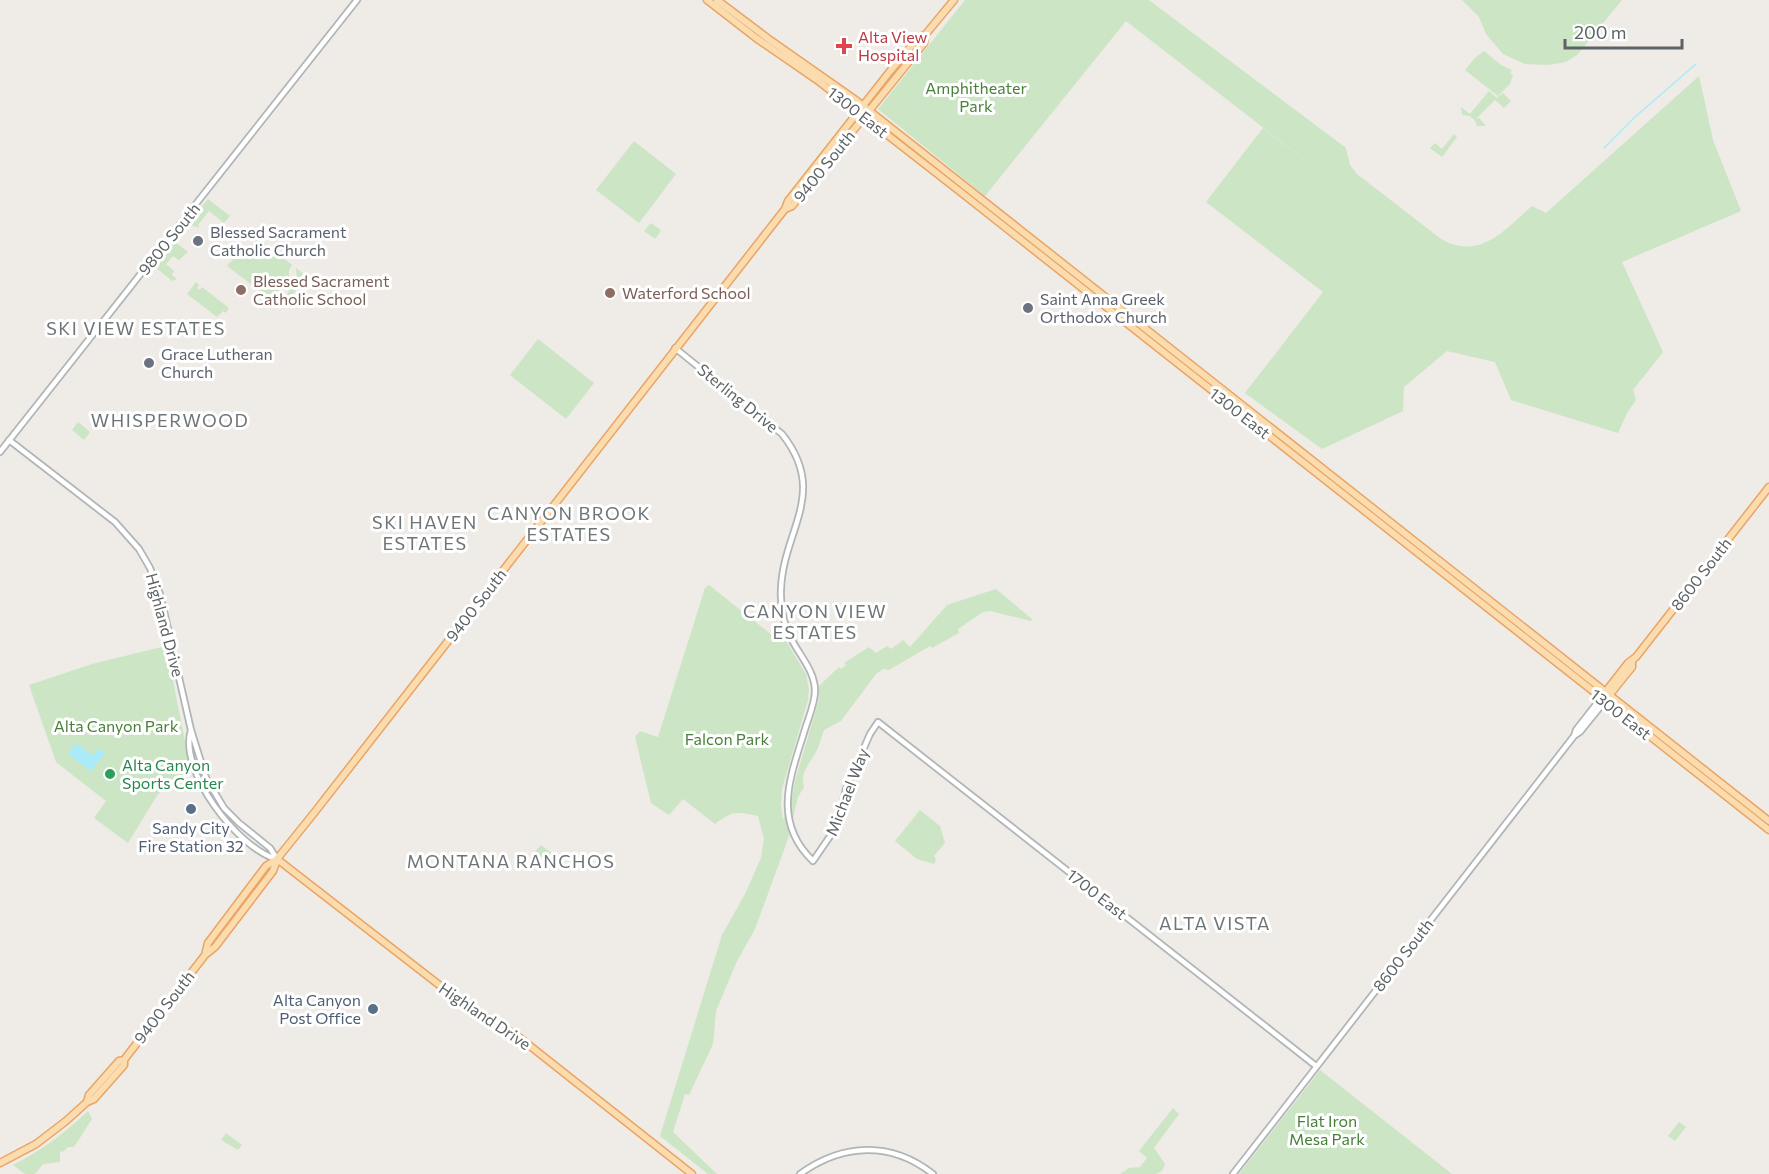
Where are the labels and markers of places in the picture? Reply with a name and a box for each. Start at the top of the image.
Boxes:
place label: Alta View Hospital [858,27,927,64]
marker: Alta View Hospital [835,37,853,55]
place label: Blessed Sacrament Catholic Church [210,222,347,259]
marker: Blessed Sacrament Catholic Church [191,234,205,248]
place label: Blessed Sacrament Catholic School [253,271,390,308]
marker: Blessed Sacrament Catholic School [234,283,248,297]
place label: Waterford School [622,283,751,302]
marker: Waterford School [603,286,617,300]
place label: Saint Anna Greek Orthodox Church [1040,289,1167,326]
marker: Saint Anna Greek Orthodox Church [1021,301,1035,315]
place label: Grace Lutheran Church [161,344,273,381]
marker: Grace Lutheran Church [142,356,156,370]
place label: Alta Canyon Sports Center [122,755,224,792]
marker: Alta Canyon Sports Center [103,767,117,781]
marker: Sandy City Fire Station 32 [184,802,198,816]
place label: Sandy City Fire Station 32 [138,818,244,855]
place label: Alta Canyon Post Office [273,990,361,1027]
marker: Alta Canyon Post Office [366,1002,380,1016]

